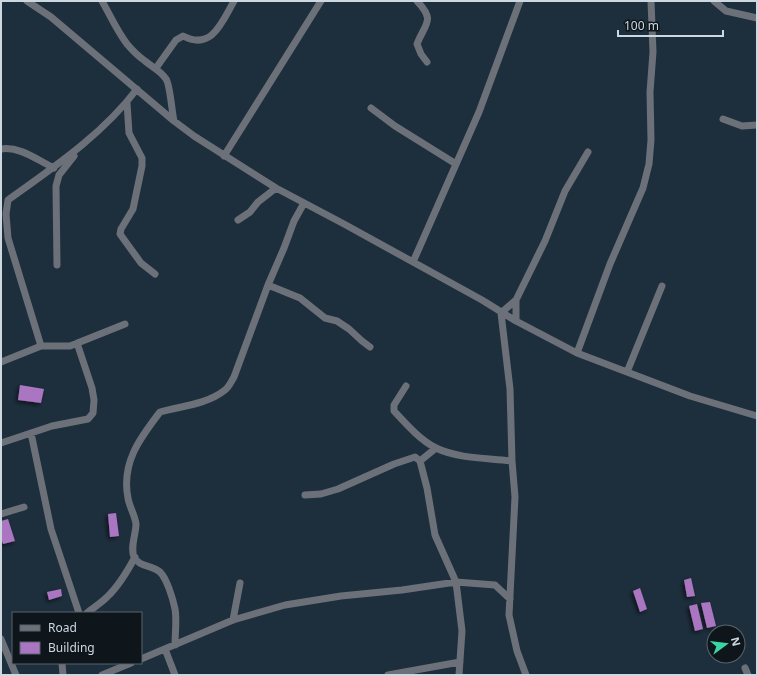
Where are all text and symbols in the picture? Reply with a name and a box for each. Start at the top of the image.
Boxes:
scale bar [618,12,723,38]
text: 100 m [624,17,659,34]
legend [12,612,142,664]
text: Road [48,619,77,636]
north arrow [706,624,746,664]
text: N [728,635,745,648]
text: Building [48,639,95,656]

